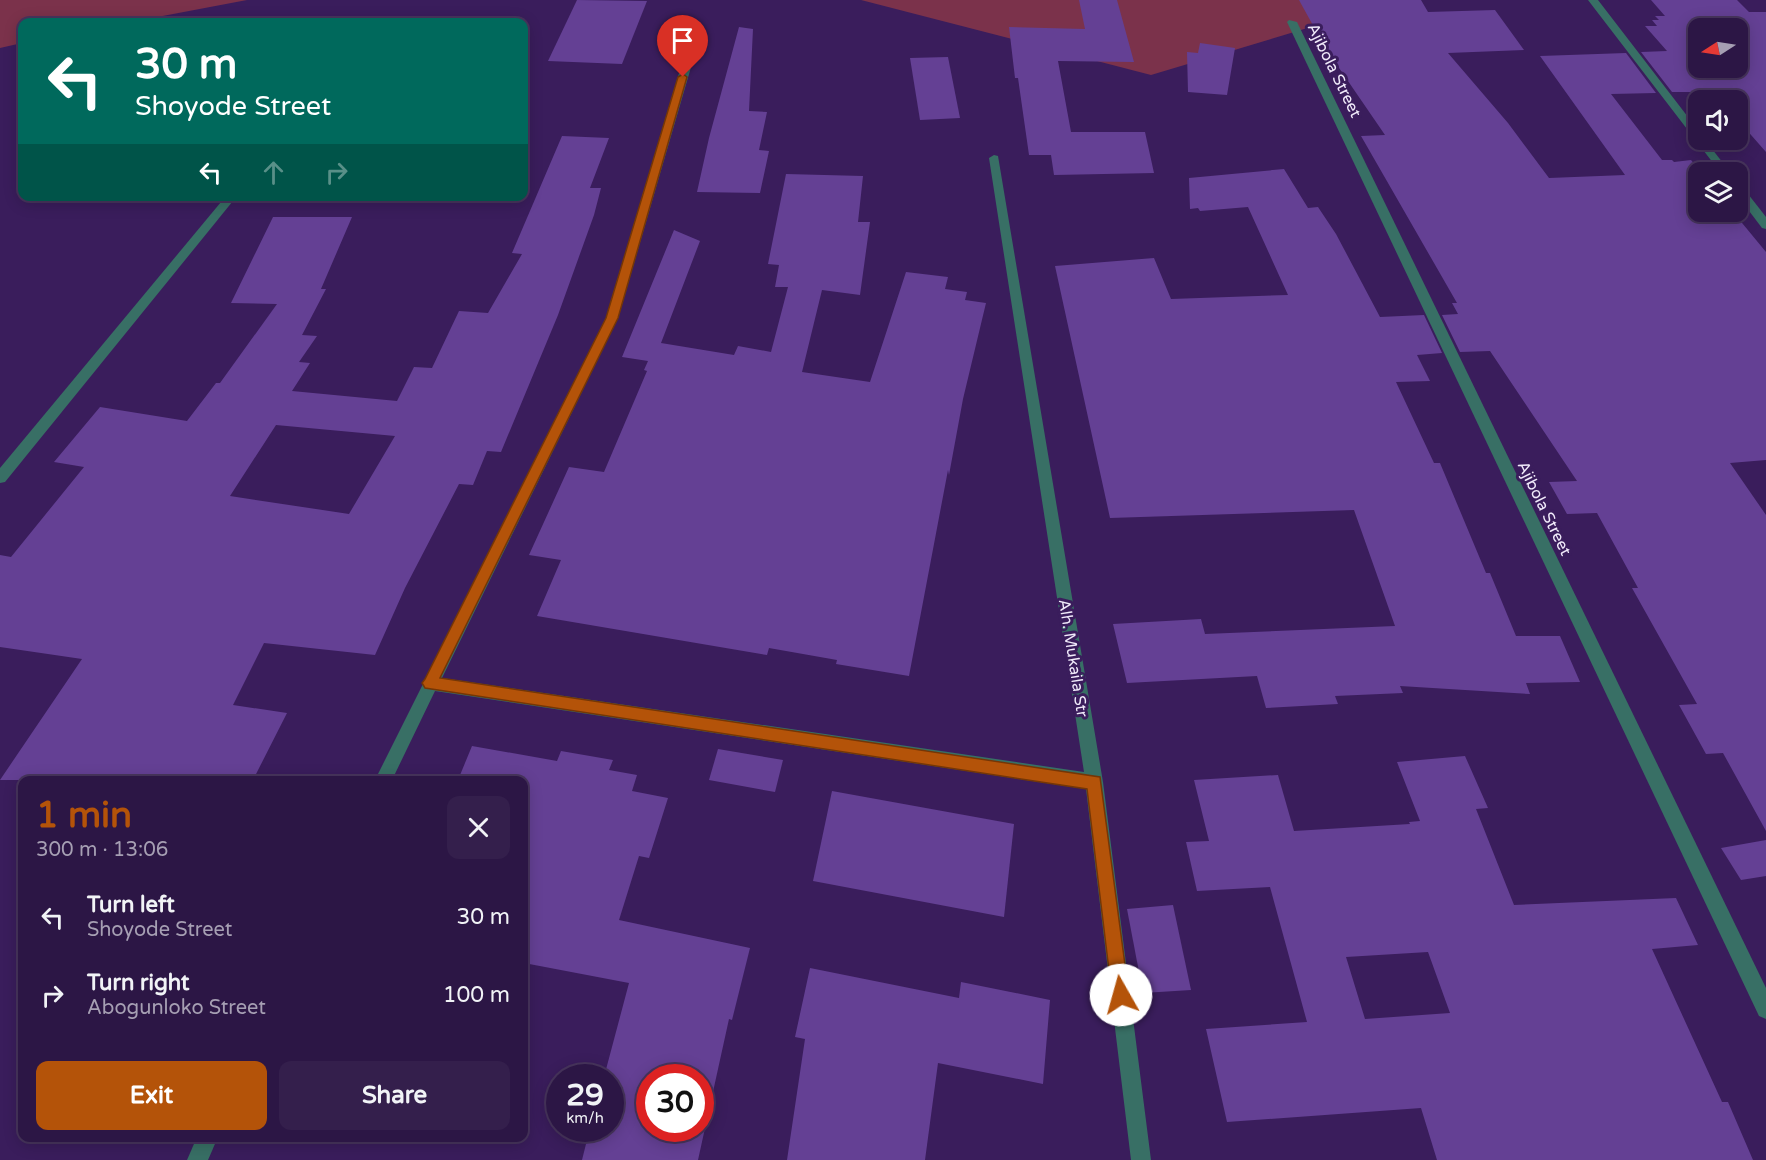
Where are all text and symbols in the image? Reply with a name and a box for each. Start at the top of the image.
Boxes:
pin [657,15,708,77]
north arrow [1688,18,1748,78]
map controls [1688,18,1748,222]
street label: Ajibola Street [1303,20,1366,121]
icon: arrive [666,24,699,57]
text: 30 m [135,39,237,90]
icon: left [36,42,114,120]
text: Shoyode Street [135,90,331,123]
button: sound [1688,90,1748,150]
icon: left [194,156,227,189]
icon: ahead [257,156,290,189]
icon: right [320,156,353,189]
button: layers [1688,162,1748,222]
street label: Ajibola Street [1513,458,1576,559]
street label: Alh. Mukaila Str [1054,598,1092,719]
text: 1 min [36,794,132,837]
button: close [447,796,510,859]
text: 300 m · 13:06 [36,838,168,862]
text: Turn left [87,892,175,918]
icon: left [36,901,69,934]
text: 30 m [456,904,510,930]
text: Shoyode Street [87,918,232,942]
position arrow [1089,963,1153,1027]
text: Turn right [87,970,189,996]
icon: right [36,979,69,1012]
text: 100 m [443,982,510,1008]
text: Abogunloko Street [87,996,266,1020]
button: Exit [36,1061,267,1130]
button: Share [279,1061,510,1130]
speed limit sign: 30 [636,1064,714,1142]
text: 29 [566,1077,604,1114]
text: km/h [566,1109,604,1127]

